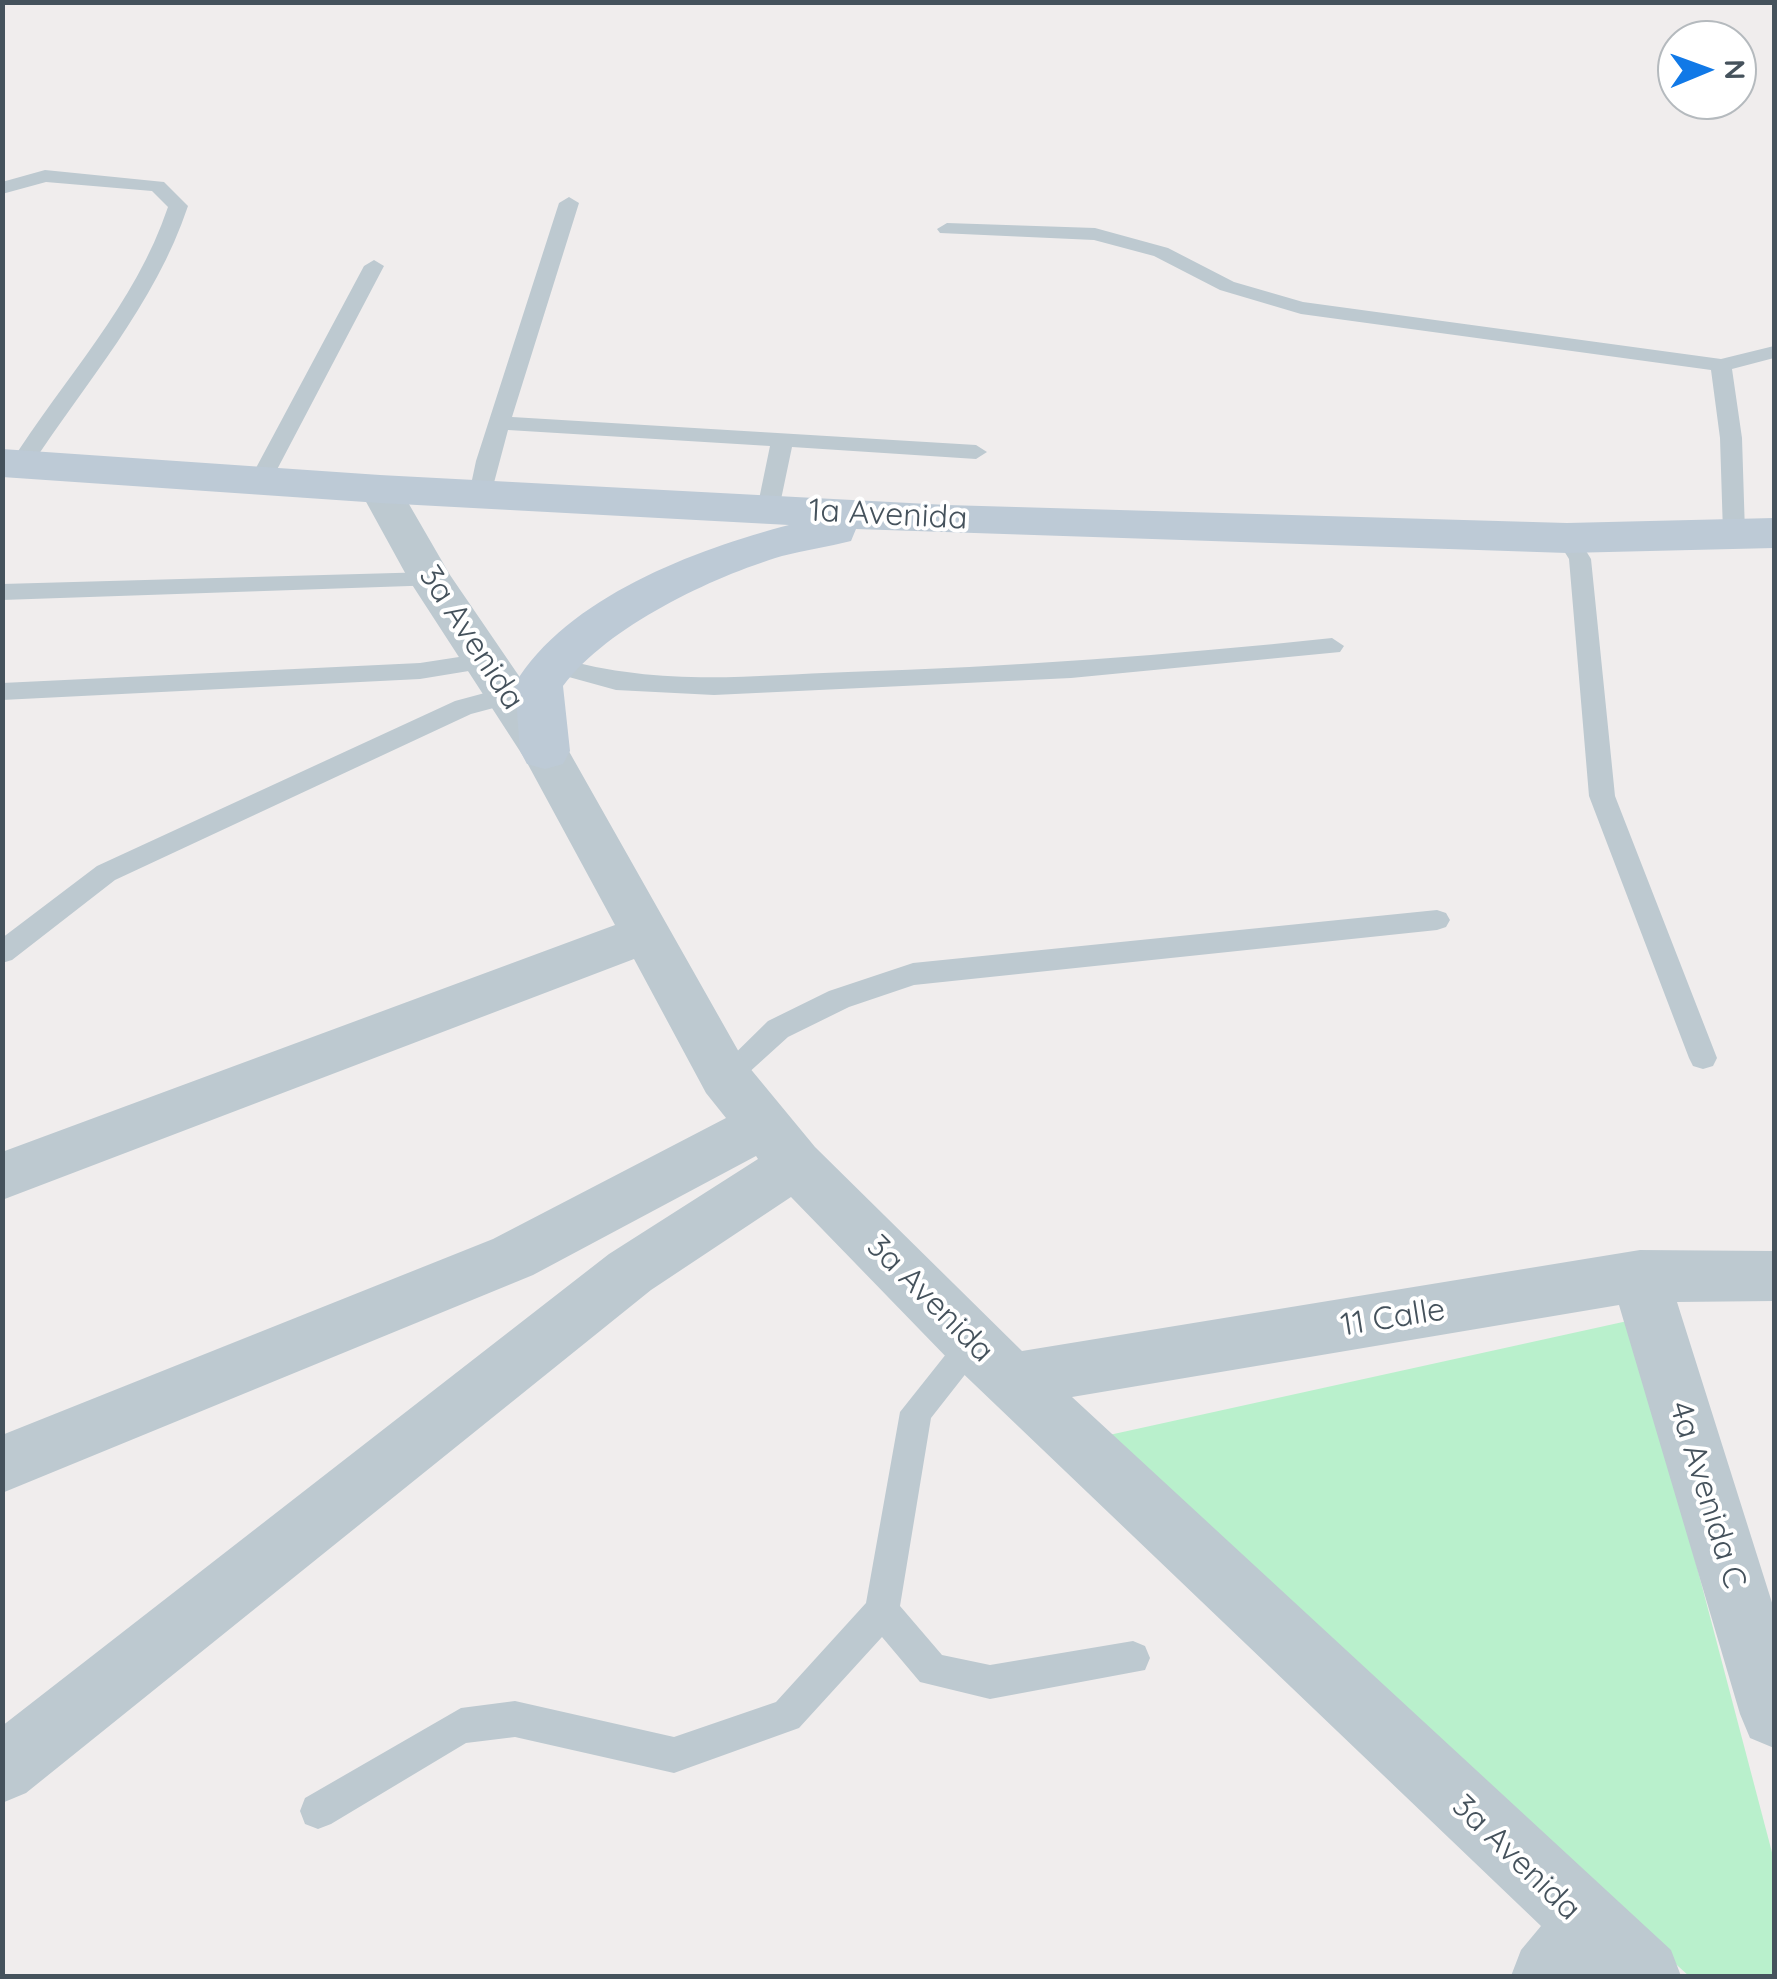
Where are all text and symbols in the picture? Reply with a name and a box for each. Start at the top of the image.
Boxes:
north arrow [1657,20,1757,120]
text: N [1718,59,1753,80]
street label: 1a Avenida [808,492,968,538]
street label: 3a Avenida [410,559,532,717]
street label: 3a Avenida [859,1228,1001,1370]
street label: 11 Calle [1338,1291,1448,1345]
street label: 4a Avenida C [1660,1397,1754,1593]
street label: 3a Avenida [1444,1787,1588,1929]

